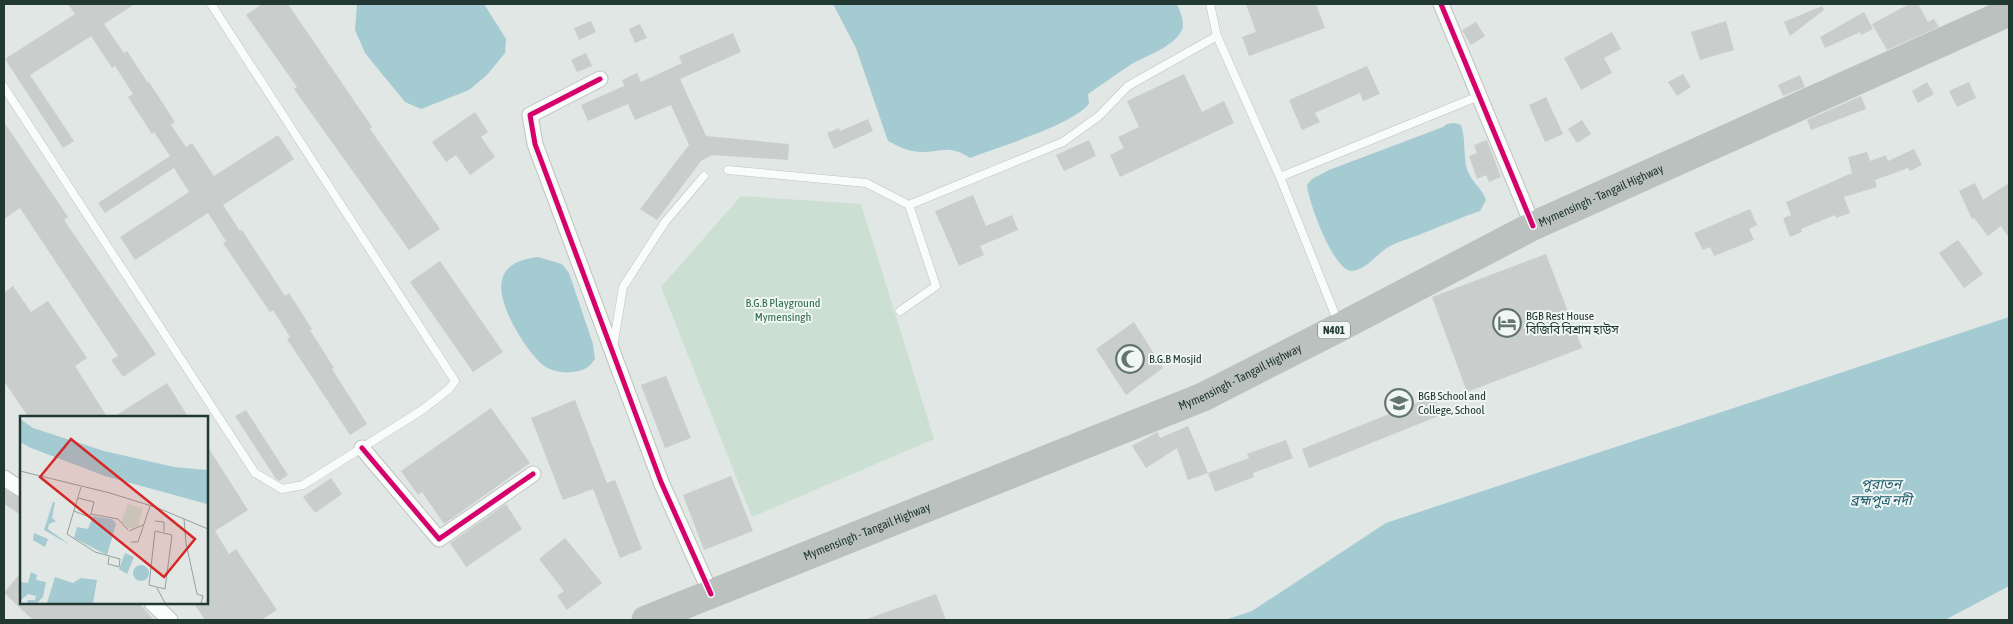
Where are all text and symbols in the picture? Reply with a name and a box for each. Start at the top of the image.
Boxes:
street label: Mymensingh - Tangail Highway [1536,161,1665,230]
park label: B.G.B Playground Mymensingh [746,296,820,324]
hotel icon: BGB Rest House বিজিবি বিশ্রাম হাউস [1492,308,1522,338]
place label: BGB Rest House বিজিবি বিশ্রাম হাউস [1525,309,1619,337]
road number: N401 [1318,322,1350,338]
street label: Mymensingh - Tangail Highway [1177,341,1304,413]
mosque icon: B.G.B Mosjid [1115,344,1145,374]
place label: B.G.B Mosjid [1149,352,1202,366]
school or university icon: BGB School and College, School [1384,388,1414,418]
place label: BGB School and College, School [1418,389,1486,417]
inset map [20,416,208,604]
water label: পুরাতন ব্রহ্মপুত্র নদী [1850,476,1915,509]
street label: Mymensingh - Tangail Highway [801,500,932,563]

